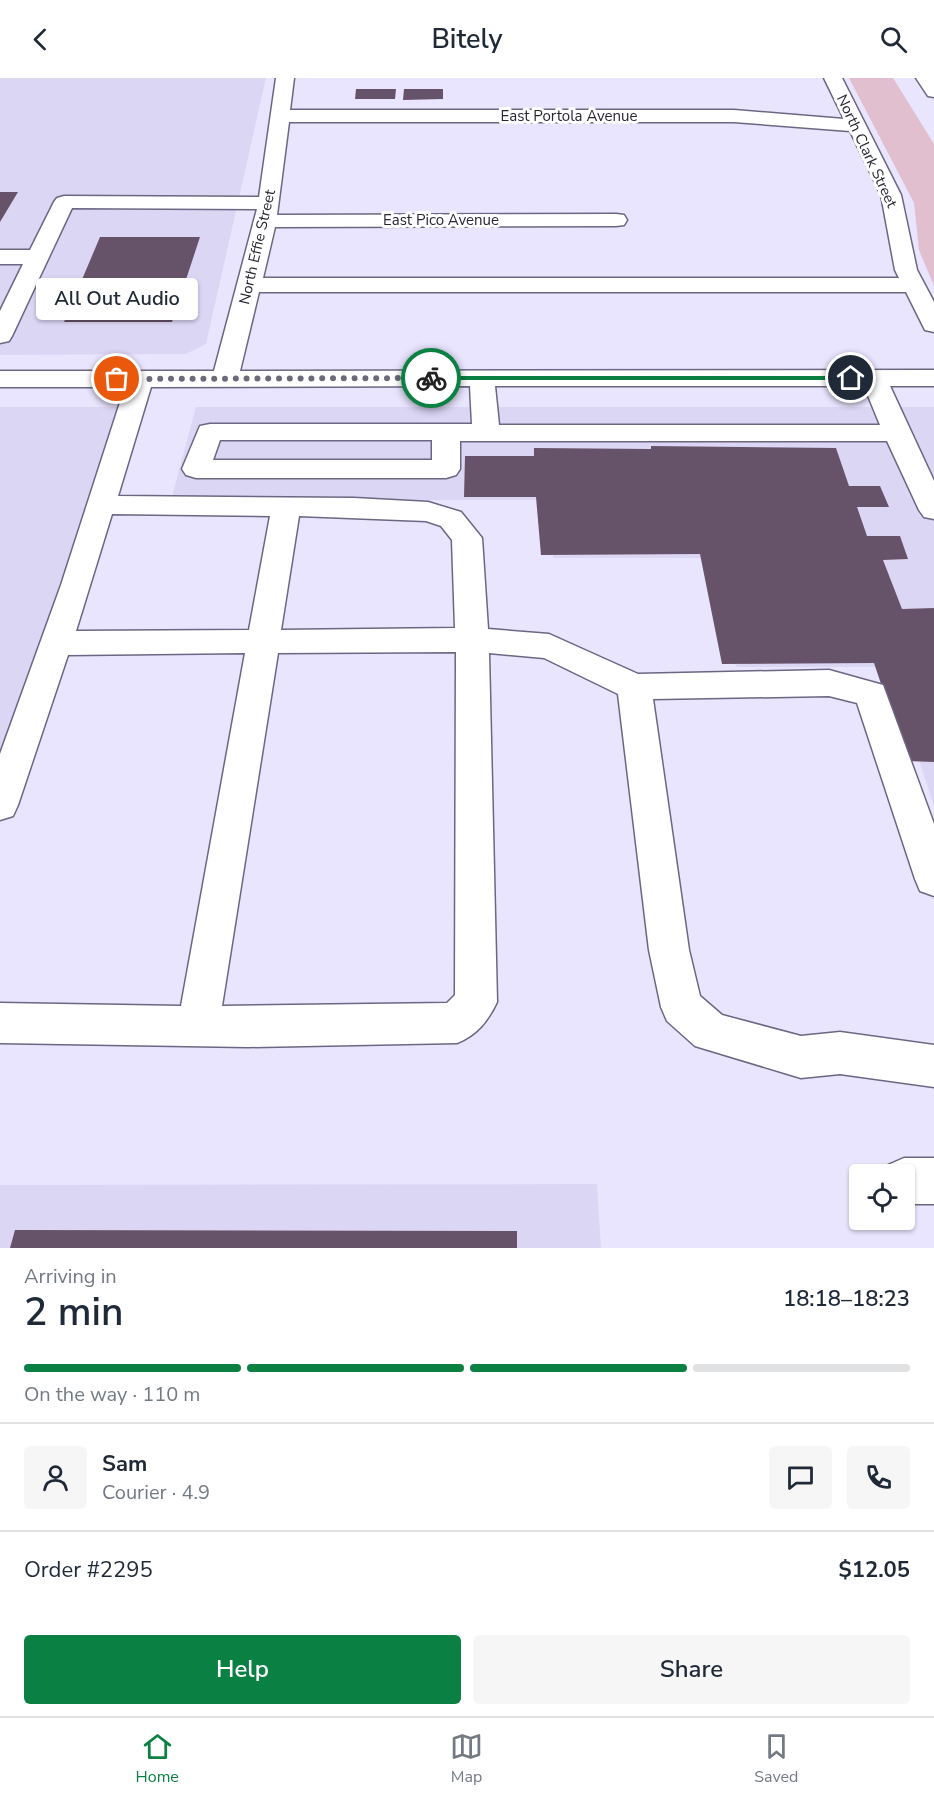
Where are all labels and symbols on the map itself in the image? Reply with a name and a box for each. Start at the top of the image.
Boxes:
street label: North Clark Street [832,91,902,212]
street label: East Portola Avenue [501,106,637,126]
street label: North Effie Street [234,187,280,306]
street label: East Pico Avenue [383,210,499,230]
callout: All Out Audio [36,277,198,319]
courier [401,348,461,408]
pin [825,352,876,403]
pin [91,353,142,404]

